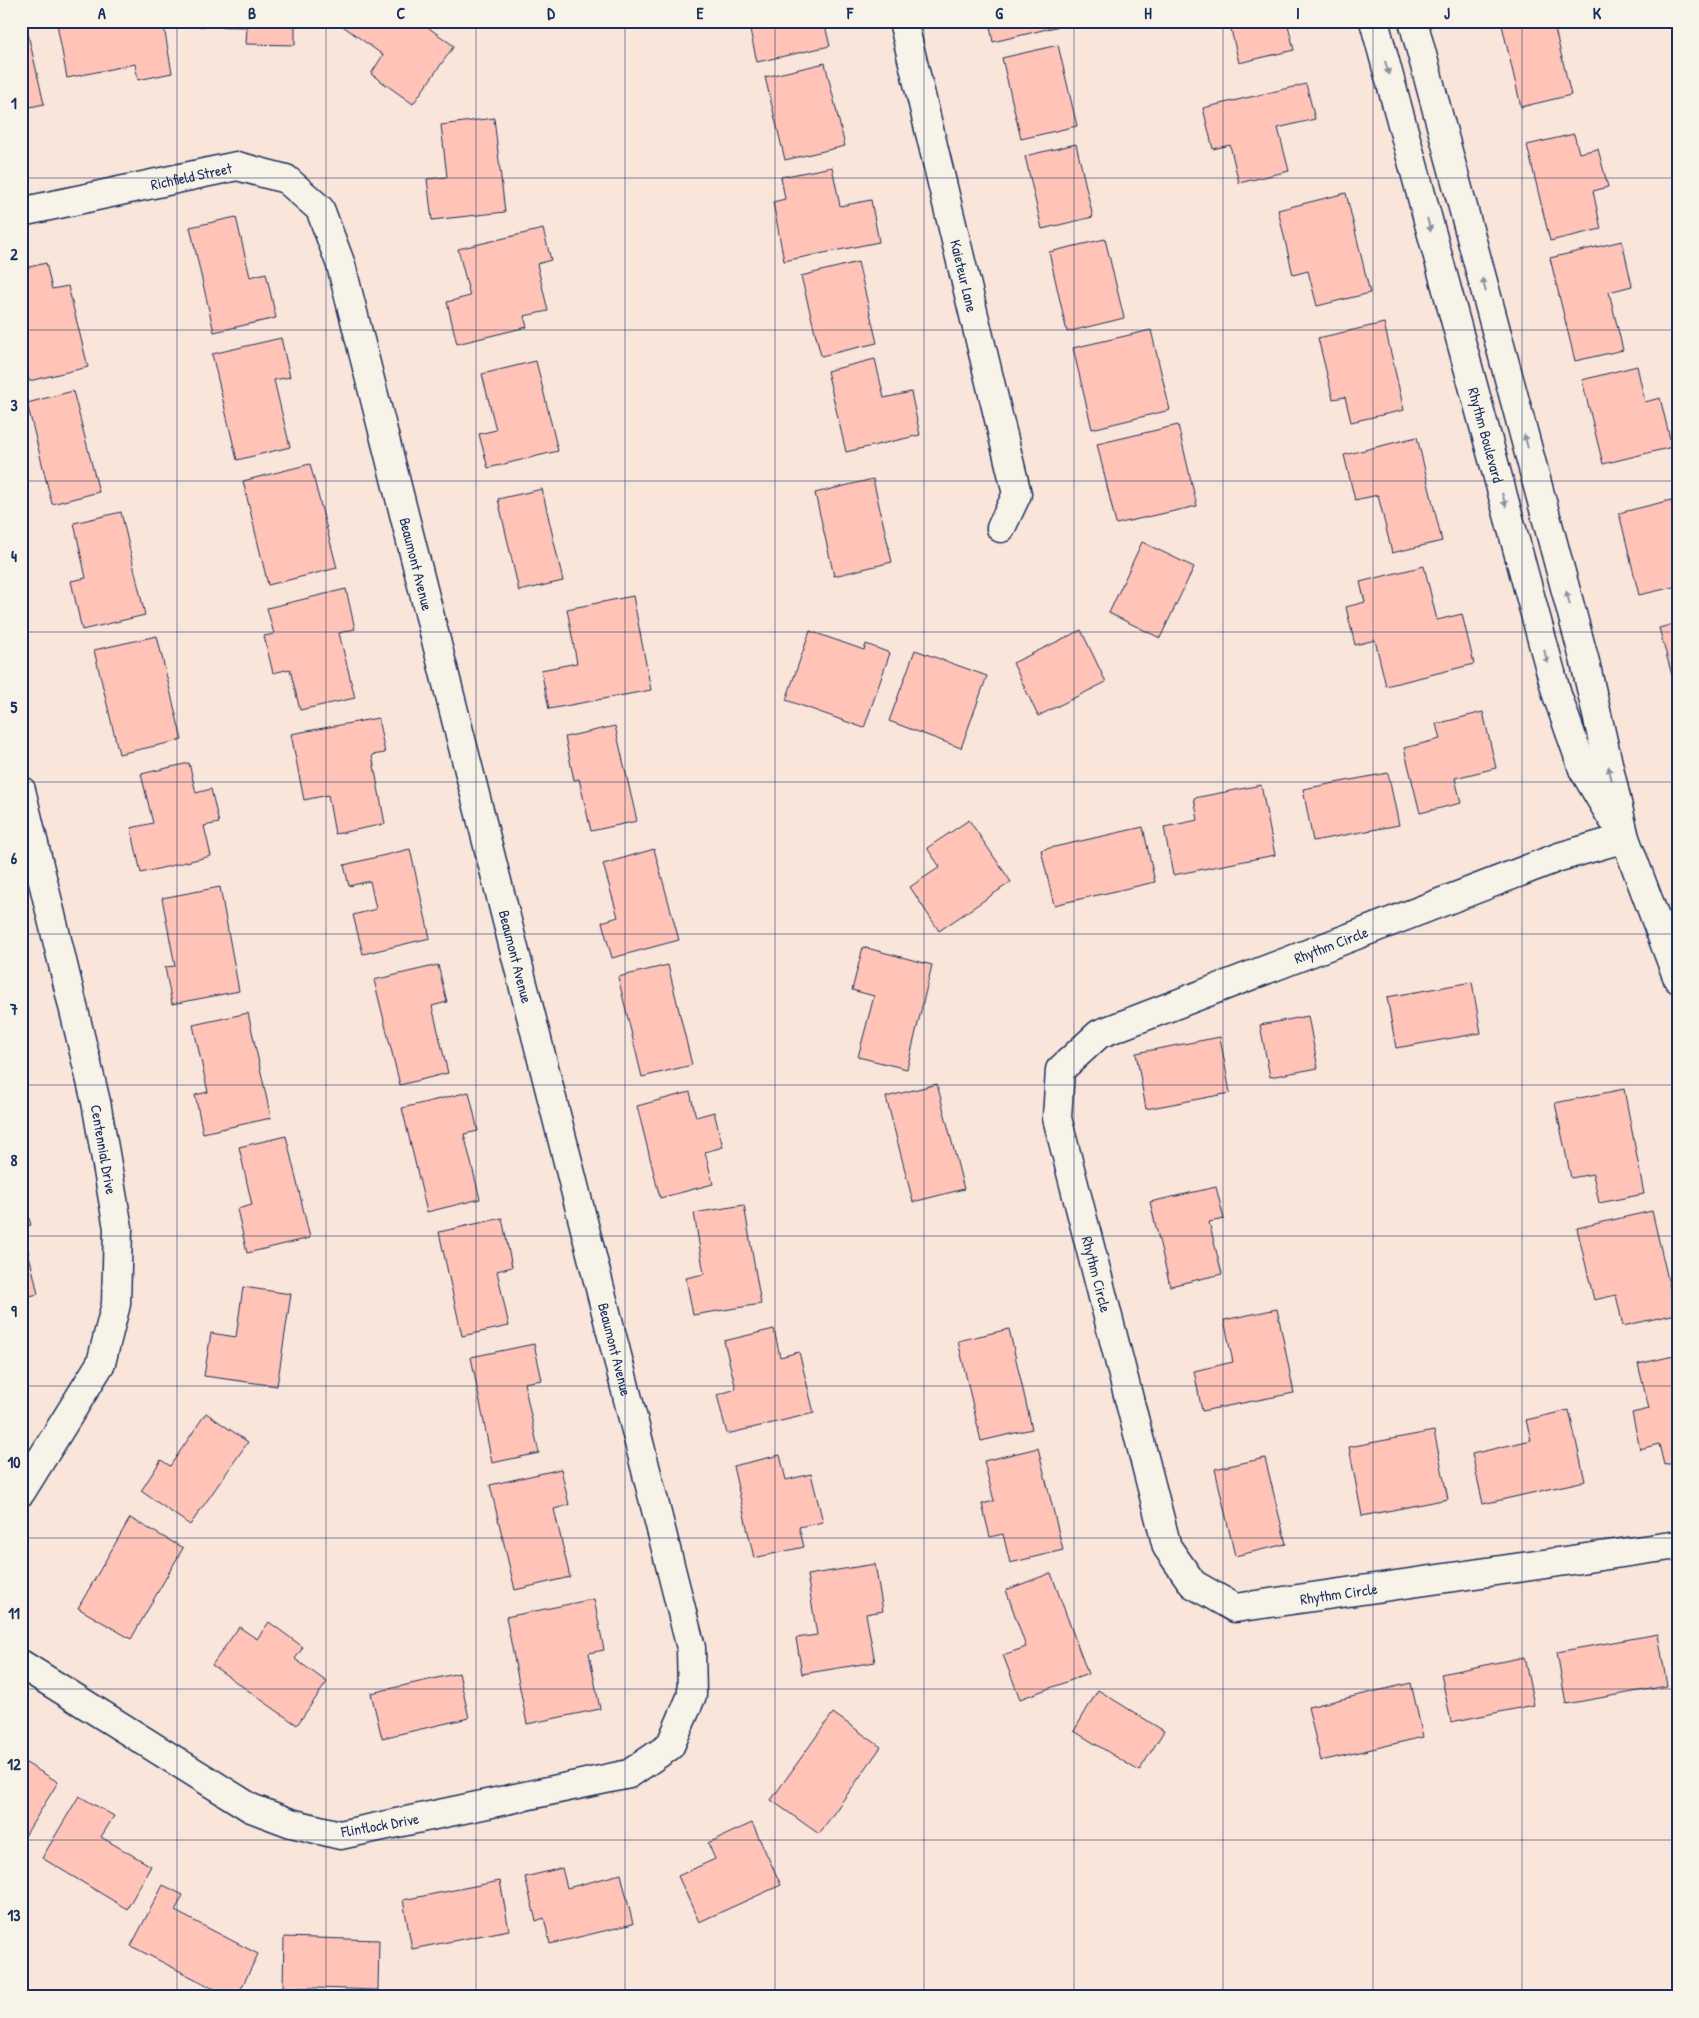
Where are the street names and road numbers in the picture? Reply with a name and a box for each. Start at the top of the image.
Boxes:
street label: Richfield Street [149,157,235,195]
street label: Kaieteur Lane [946,237,983,314]
street label: Rhythm Boulevard [1463,385,1509,485]
street label: Beaumont Avenue [395,515,439,613]
street label: Beaumont Avenue [494,908,538,1005]
street label: Rhythm Circle [1291,921,1371,969]
street label: Centennial Drive [86,1103,122,1196]
street label: Rhythm Circle [1077,1234,1117,1315]
street label: Beaumont Avenue [593,1300,637,1398]
street label: Rhythm Circle [1299,1577,1379,1609]
street label: Flintlock Drive [338,1808,421,1842]

